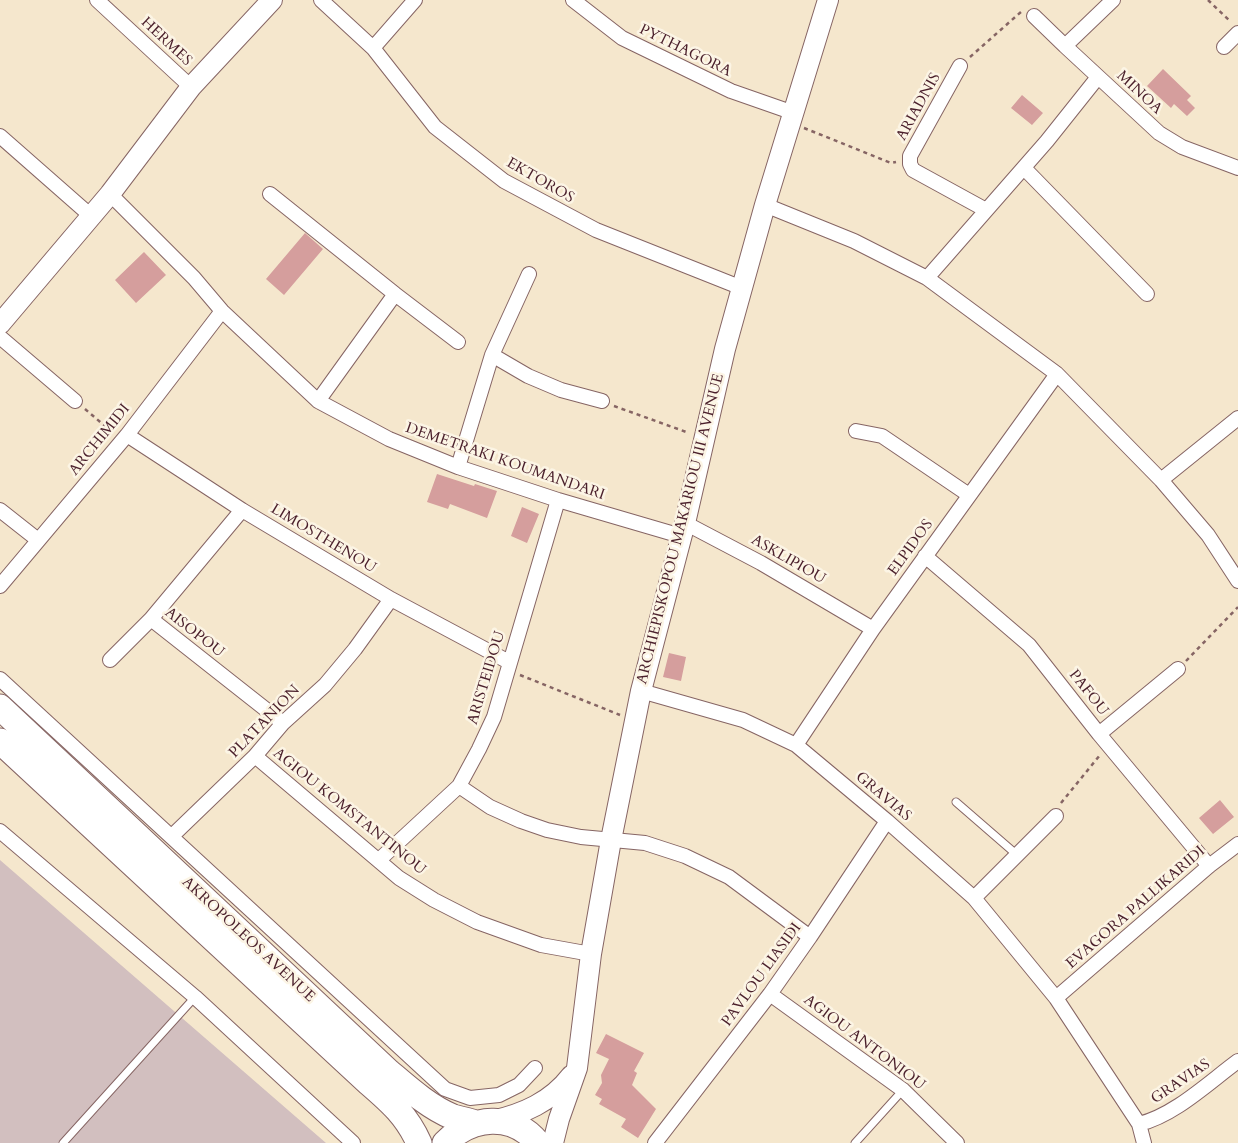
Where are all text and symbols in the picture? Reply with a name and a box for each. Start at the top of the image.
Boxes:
street label: HERMES [137,14,195,70]
street label: PYTHAGORA [636,21,734,81]
street label: MINOA [1113,67,1165,119]
street label: ARIADNIS [893,70,945,144]
street label: EKTOROS [503,154,577,208]
street label: ARCHIEPISKOPOU MAKARIOU III AVENUE [634,372,728,686]
street label: ARCHIMIDI [66,401,134,479]
street label: DEMETRAKI KOUMANDARI [403,419,607,505]
street label: LIMOSTHENOU [267,500,379,578]
street label: ELPIDOS [885,516,937,580]
street label: ASKLIPIOU [748,532,828,588]
street label: AISOPOU [161,604,227,662]
street label: ARISTEIDOU [464,629,510,727]
street label: PAFOU [1065,666,1111,720]
street label: PLATANION [226,682,304,762]
street label: AGIOU KOMSTANTINOU [269,745,429,879]
street label: GRAVIAS [851,768,915,826]
street label: EVAGORA PALLIKARIDI [1063,843,1209,973]
street label: AKROPOLEOS AVENUE [178,874,318,1006]
street label: PAVLOU LIASIDI [718,920,806,1030]
street label: AGIOU ANTONIOU [800,991,928,1095]
street label: GRAVIAS [1148,1056,1214,1108]

